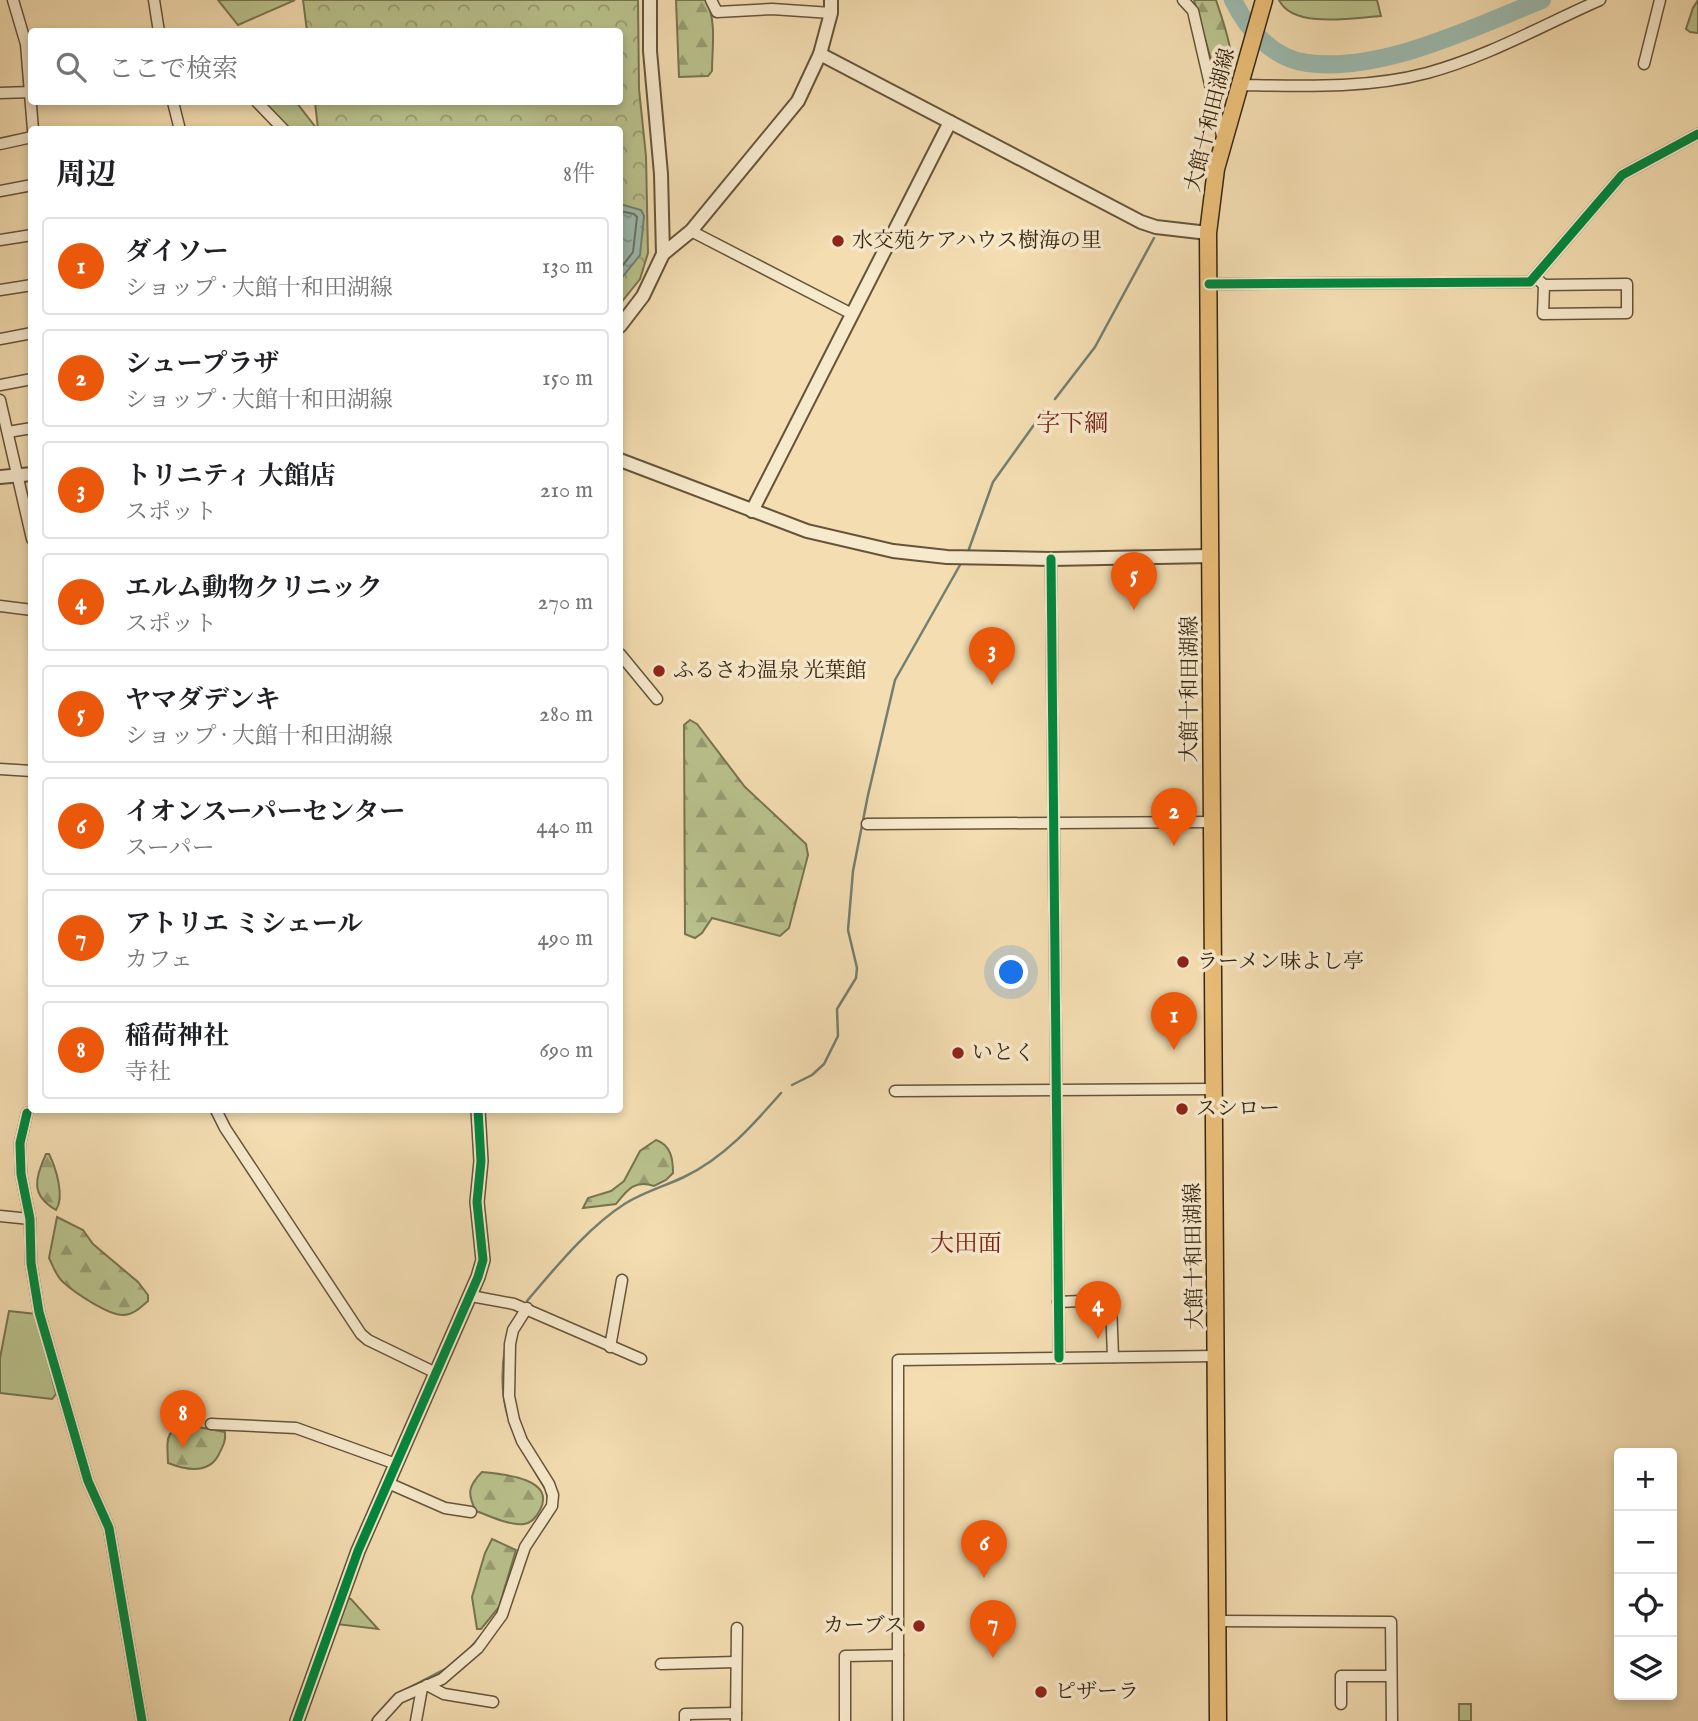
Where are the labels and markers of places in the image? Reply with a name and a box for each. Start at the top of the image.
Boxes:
place label: 水交苑ケアハウス樹海の里 [852,228,1102,255]
marker: 水交苑ケアハウス樹海の里 [830,233,846,249]
pin: 5 [1111,552,1157,610]
pin: 3 [969,627,1015,685]
place label: ふるさわ温泉 光葉館 [673,658,867,685]
marker: ふるさわ温泉 光葉館 [651,663,667,679]
pin: 2 [1151,788,1197,846]
place label: ラーメン味よし亭 [1197,949,1364,976]
marker: ラーメン味よし亭 [1175,954,1191,970]
pin: 1 [1151,992,1197,1050]
place label: いとく [972,1040,1035,1067]
marker: いとく [950,1045,966,1061]
place label: スシロー [1196,1096,1280,1123]
marker: スシロー [1174,1101,1190,1117]
pin: 4 [1075,1281,1121,1339]
pin: 8 [160,1390,206,1448]
pin: 6 [961,1520,1007,1578]
pin: 7 [970,1600,1016,1658]
place label: カーブス [823,1613,905,1640]
marker: カーブス [911,1618,927,1634]
place label: ピザーラ [1055,1679,1139,1706]
marker: ピザーラ [1033,1684,1049,1700]

